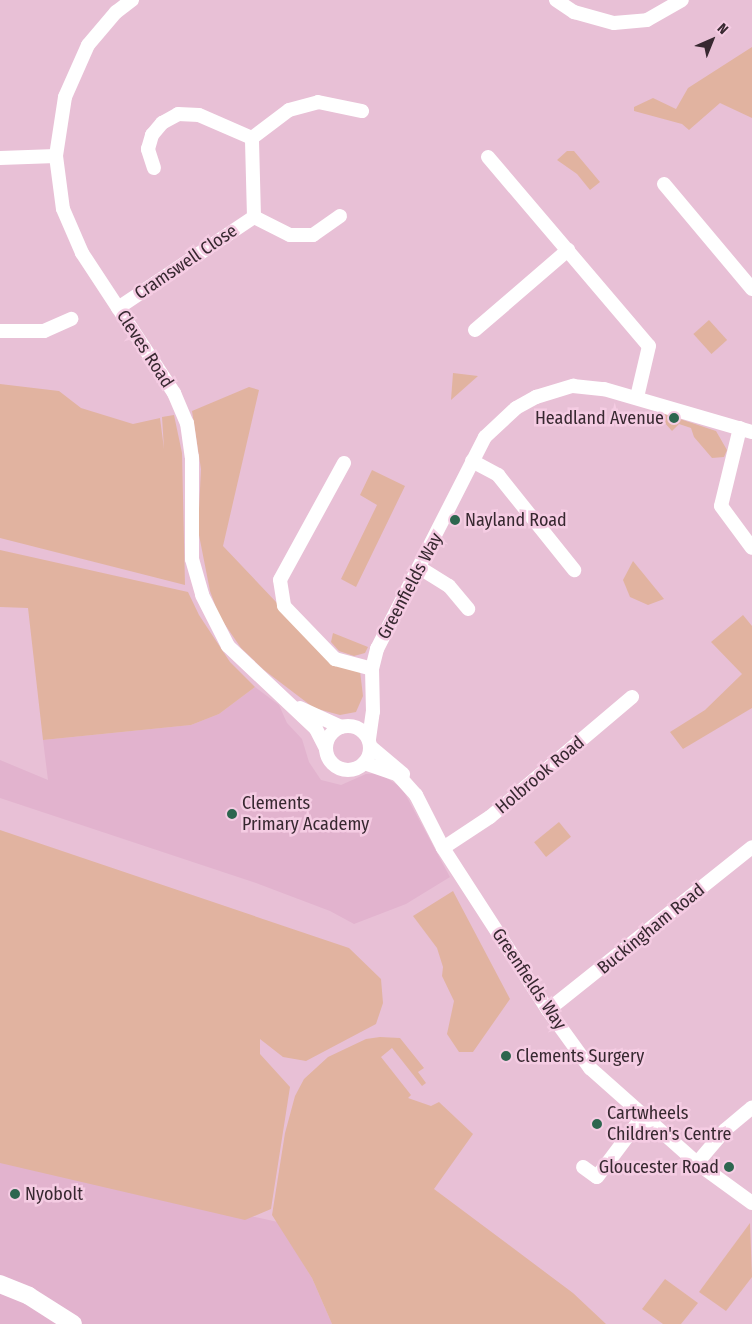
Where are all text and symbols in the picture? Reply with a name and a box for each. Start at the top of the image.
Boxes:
north arrow [687,15,737,65]
text: N [714,20,732,38]
street label: Cramswell Close [131,220,241,304]
street label: Cleves Road [112,306,178,392]
place label: Headland Avenue [535,407,664,429]
marker: Headland Avenue [668,412,680,424]
place label: Nayland Road [465,509,567,531]
marker: Nayland Road [449,514,461,526]
street label: Greenfields Way [373,529,447,643]
street label: Holbrook Road [491,732,589,818]
place label: Clements Primary Academy [242,793,369,836]
marker: Clements Primary Academy [226,808,238,820]
street label: Buckingham Road [593,879,709,979]
street label: Greenfields Way [487,924,571,1034]
place label: Clements Surgery [516,1045,644,1067]
marker: Clements Surgery [500,1050,512,1062]
place label: Cartwheels Children's Centre [607,1103,731,1146]
marker: Cartwheels Children's Centre [591,1118,603,1130]
place label: Gloucester Road [599,1156,719,1178]
marker: Gloucester Road [723,1161,735,1173]
place label: Nyobolt [25,1183,83,1205]
marker: Nyobolt [9,1188,21,1200]

